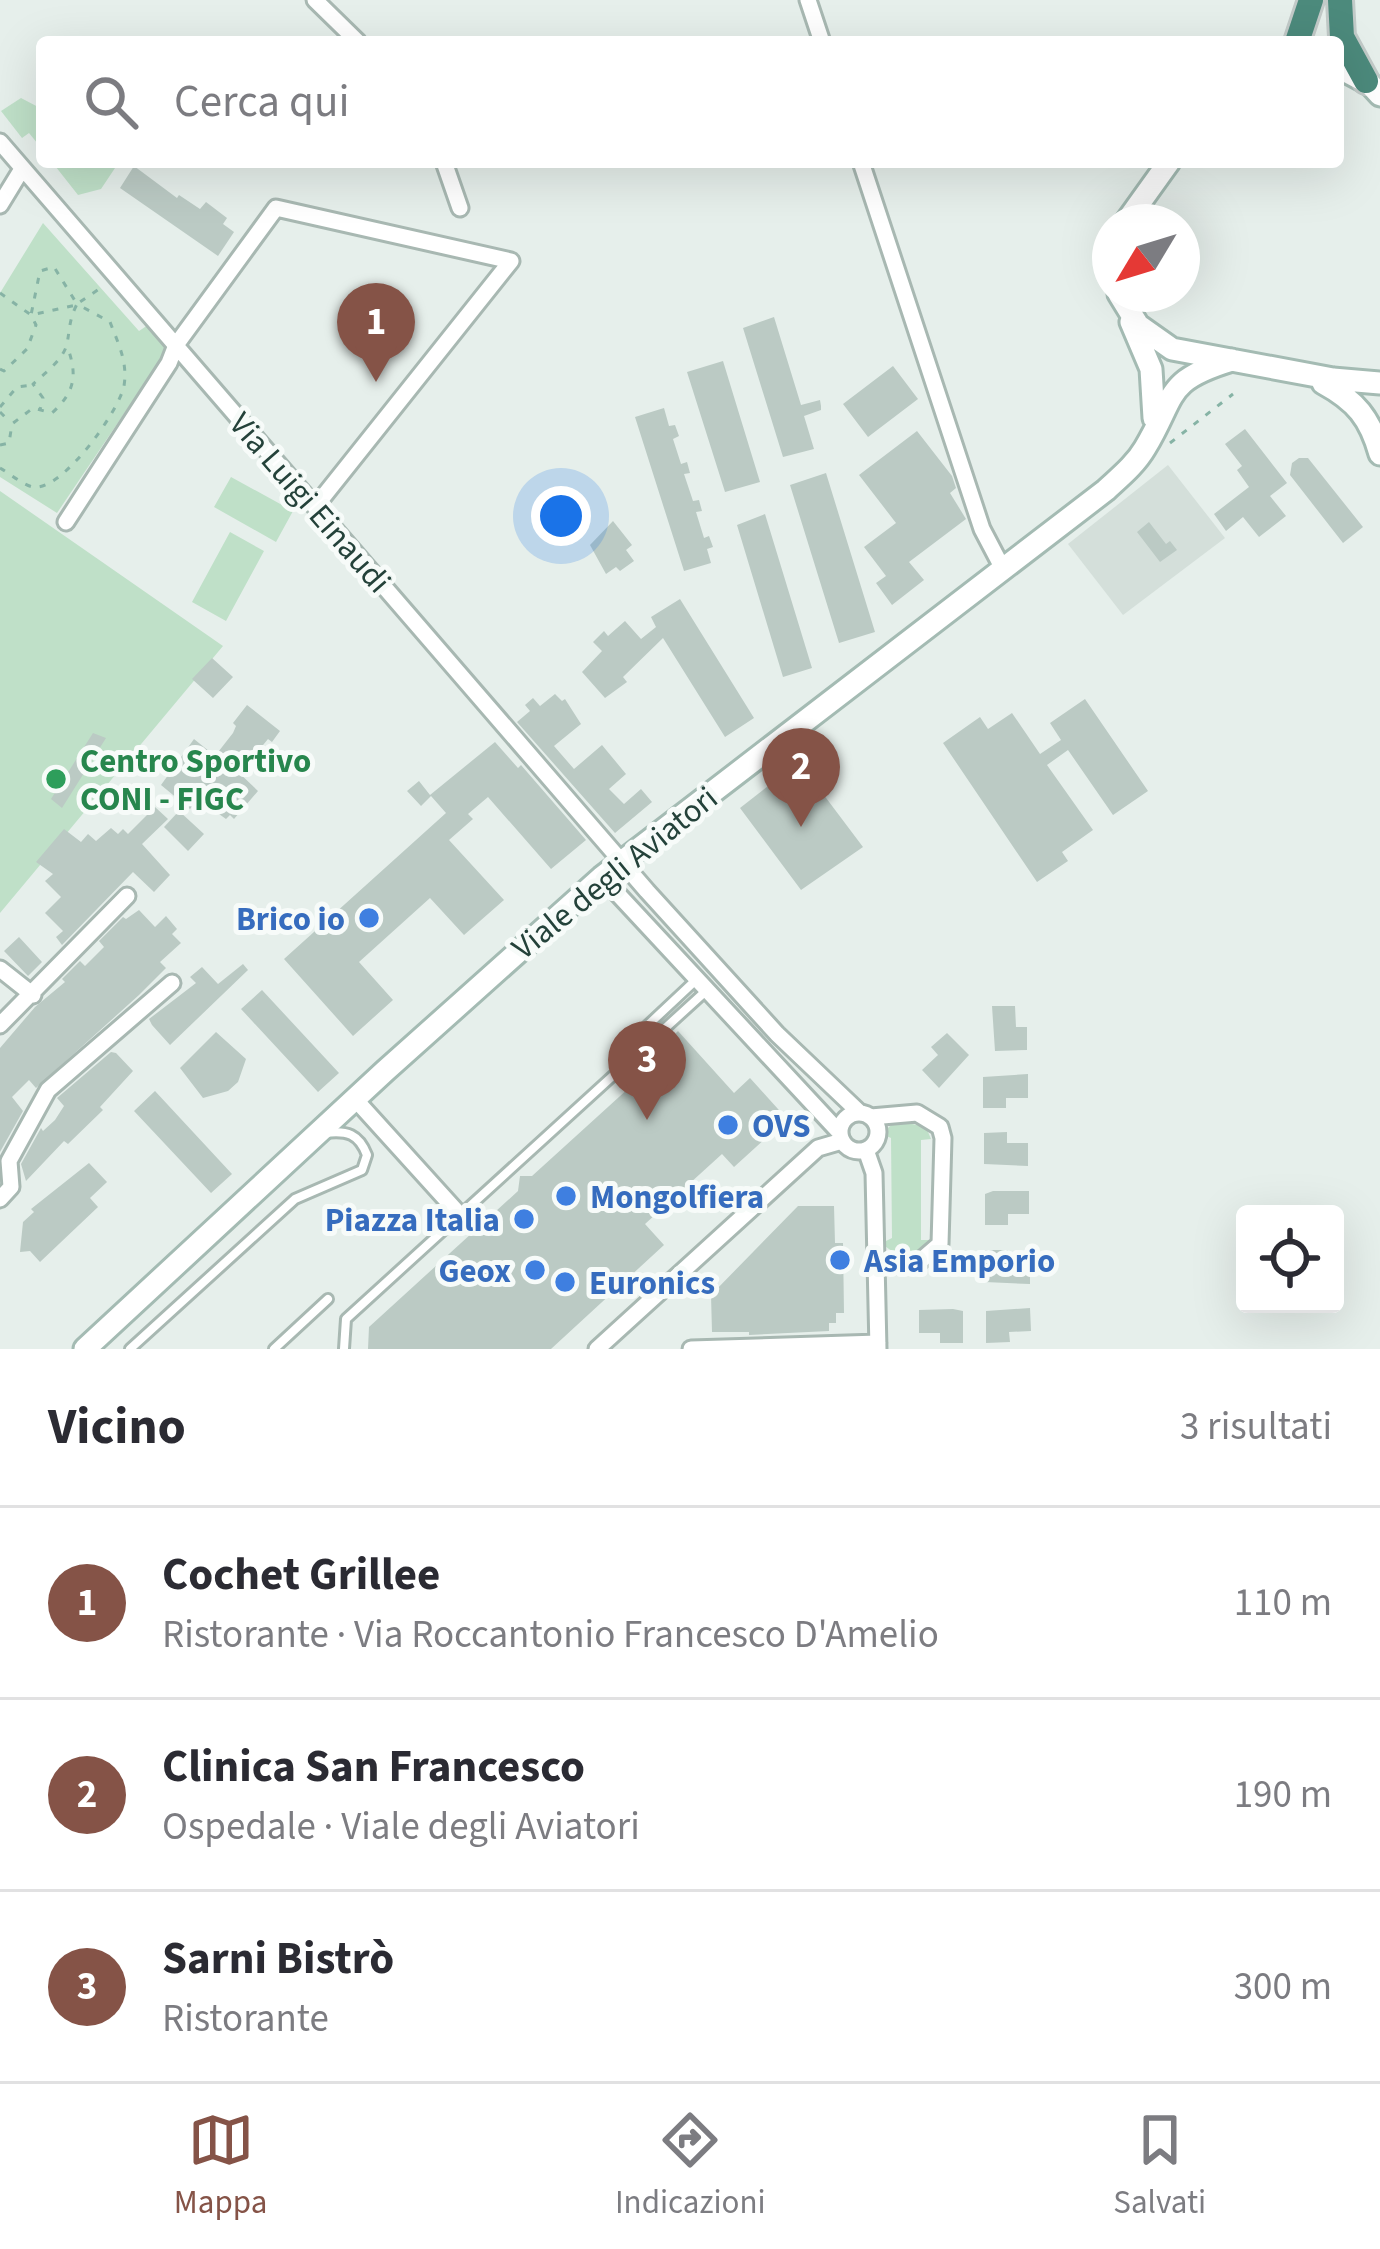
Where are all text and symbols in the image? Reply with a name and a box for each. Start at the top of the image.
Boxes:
search box [36,36,1344,168]
icon: search [78,69,144,135]
text: Cerca qui [174,70,349,134]
north arrow [1092,204,1200,312]
pin: 1 [337,283,415,382]
street label: Via Luigi Einaudi [218,402,402,604]
your location [531,486,591,546]
pin: 2 [762,728,840,827]
place label: Centro Sportivo CONI - FIGC [80,738,311,823]
marker: Centro Sportivo CONI - FIGC [43,766,69,792]
street label: Viale degli Aviatori [502,775,728,971]
place label: Brico io [236,896,345,943]
marker: Brico io [356,905,382,931]
pin: 3 [608,1021,686,1120]
place label: OVS [752,1103,811,1150]
marker: OVS [715,1112,741,1138]
place label: Mongolfiera [590,1174,764,1221]
marker: Mongolfiera [553,1183,579,1209]
place label: Piazza Italia [325,1197,500,1244]
map controls [1236,1205,1344,1313]
button: locate [1236,1205,1344,1313]
marker: Piazza Italia [511,1206,537,1232]
place label: Asia Emporio [863,1238,1055,1285]
marker: Asia Emporio [827,1247,853,1273]
place label: Geox [438,1248,511,1295]
marker: Geox [522,1257,548,1283]
place label: Euronics [589,1260,715,1307]
marker: Euronics [552,1269,578,1295]
text: Vicino [48,1391,186,1463]
text: 3 risultati [1180,1399,1332,1455]
text: Cochet Grillee [162,1543,440,1607]
text: 1 [77,1575,97,1631]
text: 110 m [1234,1575,1332,1631]
text: Ristorante · Via Roccantonio Francesco D'Amelio [162,1607,939,1663]
text: Clinica San Francesco [162,1735,585,1799]
text: 2 [77,1767,97,1823]
text: 190 m [1234,1767,1332,1823]
text: Ospedale · Viale degli Aviatori [162,1799,640,1855]
text: Sarni Bistrò [162,1927,394,1991]
text: 3 [77,1959,97,2015]
text: 300 m [1234,1959,1332,2015]
text: Ristorante [162,1991,329,2047]
tab: Mappa [174,2107,267,2226]
tab: Indicazioni [615,2107,766,2226]
tab: Salvati [1113,2107,1206,2226]

